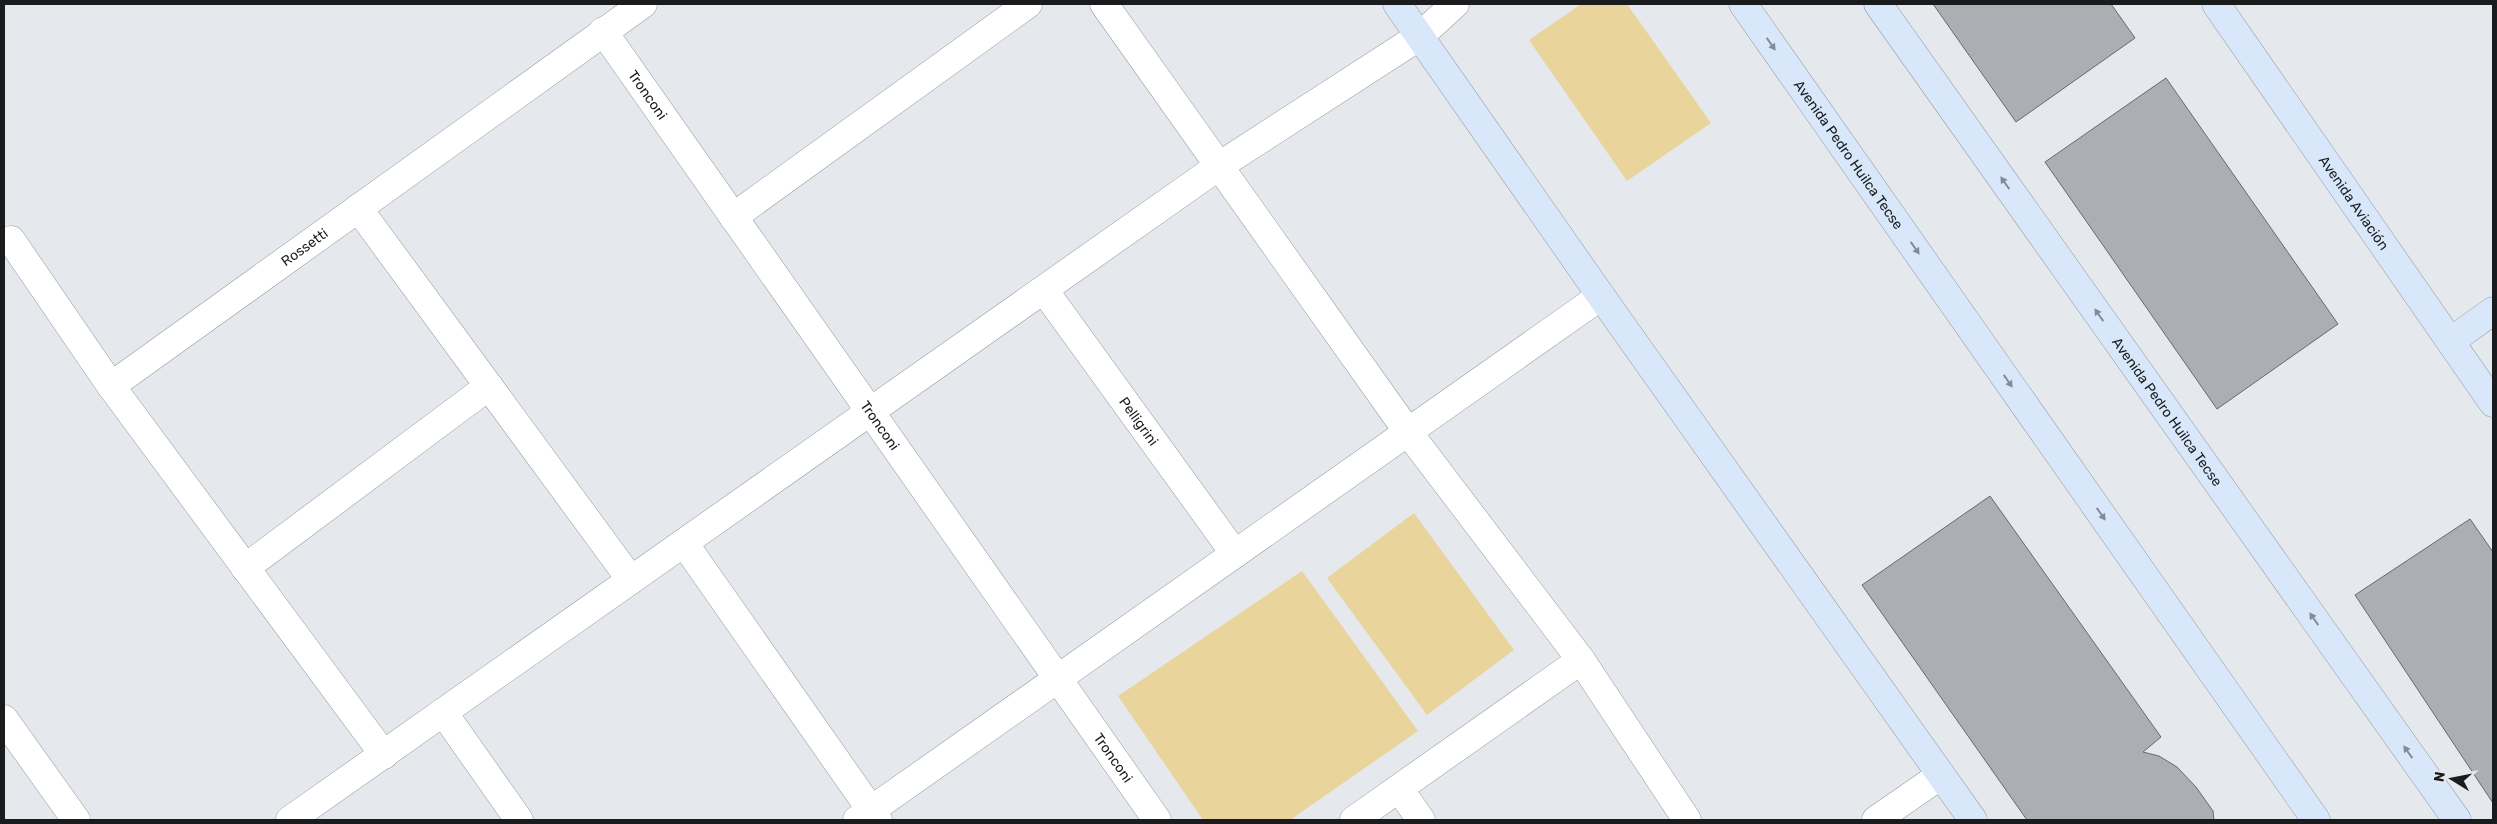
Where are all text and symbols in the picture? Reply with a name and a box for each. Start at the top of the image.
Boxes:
one-way arrow [1766,37,1776,51]
street label: Tronconi [624,67,671,123]
street label: Avenida Pedro Huilca Tecse [1790,77,1907,233]
street label: Avenida Aviación [2315,153,2392,253]
one-way arrow [2000,176,2010,190]
street label: Rossetti [278,225,331,270]
one-way arrow [1910,242,1920,255]
one-way arrow [2094,309,2104,322]
street label: Avenida Pedro Huilca Tecse [2108,334,2226,490]
one-way arrow [2003,375,2013,388]
street label: Pelligrini [1115,394,1162,449]
street label: Tronconi [856,398,903,454]
one-way arrow [2096,508,2106,521]
one-way arrow [2309,612,2319,626]
street label: Tronconi [1090,730,1136,786]
one-way arrow [2403,745,2413,759]
north arrow [2427,754,2477,804]
text: N [2430,770,2449,783]

